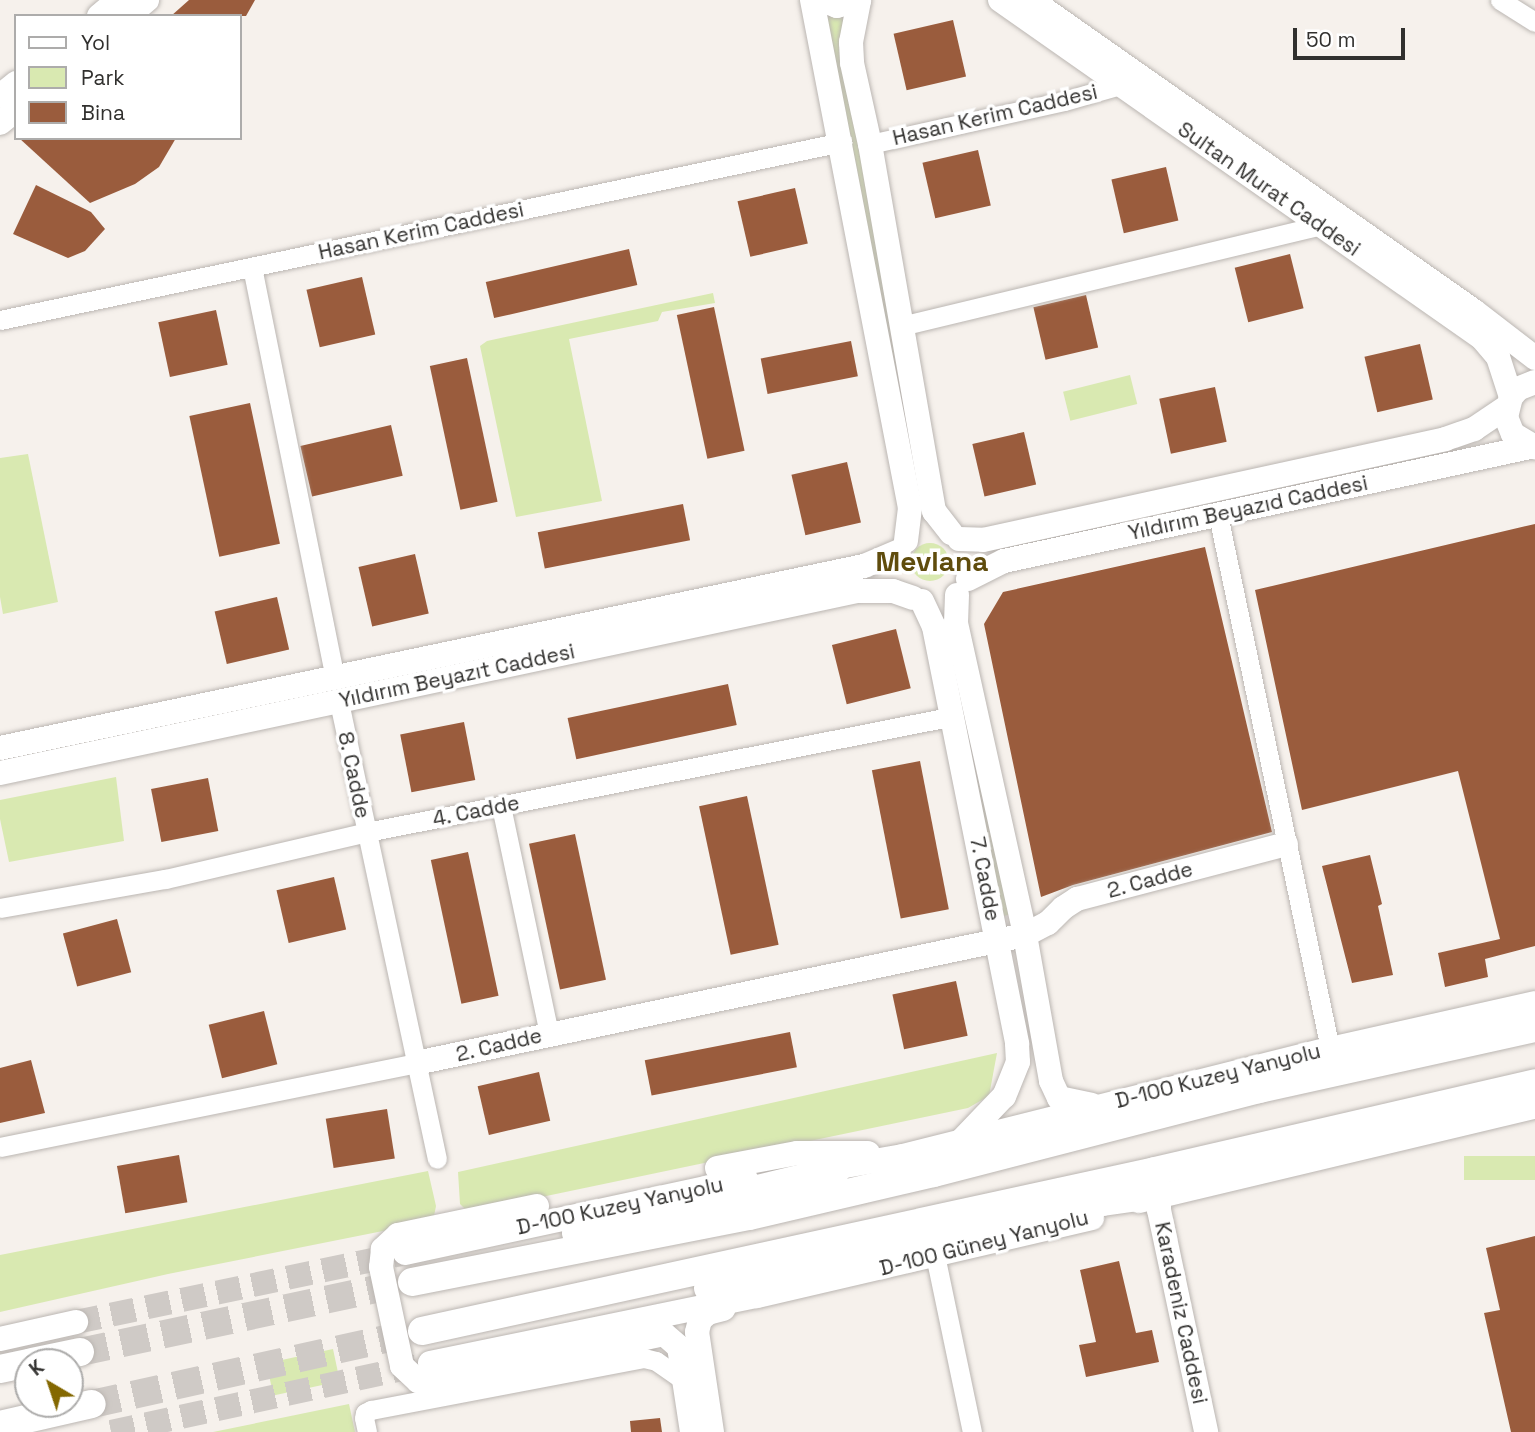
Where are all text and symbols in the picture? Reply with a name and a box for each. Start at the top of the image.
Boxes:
legend [14,14,242,140]
scale bar [1297,14,1409,58]
text: 50 m [1306,26,1356,53]
text: Yol [81,29,110,56]
text: Park [81,64,125,91]
street label: Hasan Kerim Caddesi [890,79,1100,151]
text: Bina [81,99,125,126]
street label: Sultan Murat Caddesi [1173,116,1365,262]
street label: Hasan Kerim Caddesi [316,197,526,265]
street label: Yıldırım Beyazıd Caddesi [1126,470,1370,546]
district label: Mevlana [876,544,988,578]
street label: Yıldırım Beyazıt Caddesi [337,639,577,713]
street label: 8. Cadde [332,729,376,821]
street label: 4. Cadde [430,790,522,832]
street label: 7. Cadde [964,834,1006,924]
street label: 2. Cadde [1104,856,1196,904]
street label: 2. Cadde [453,1023,545,1067]
street label: D-100 Kuzey Yanyolu [1113,1038,1323,1114]
street label: D-100 Kuzey Yanyolu [514,1172,726,1240]
street label: D-100 Güney Yanyolu [877,1205,1091,1281]
street label: Karadeniz Caddesi [1149,1220,1213,1406]
north arrow [14,1348,84,1418]
text: K [24,1354,49,1381]

